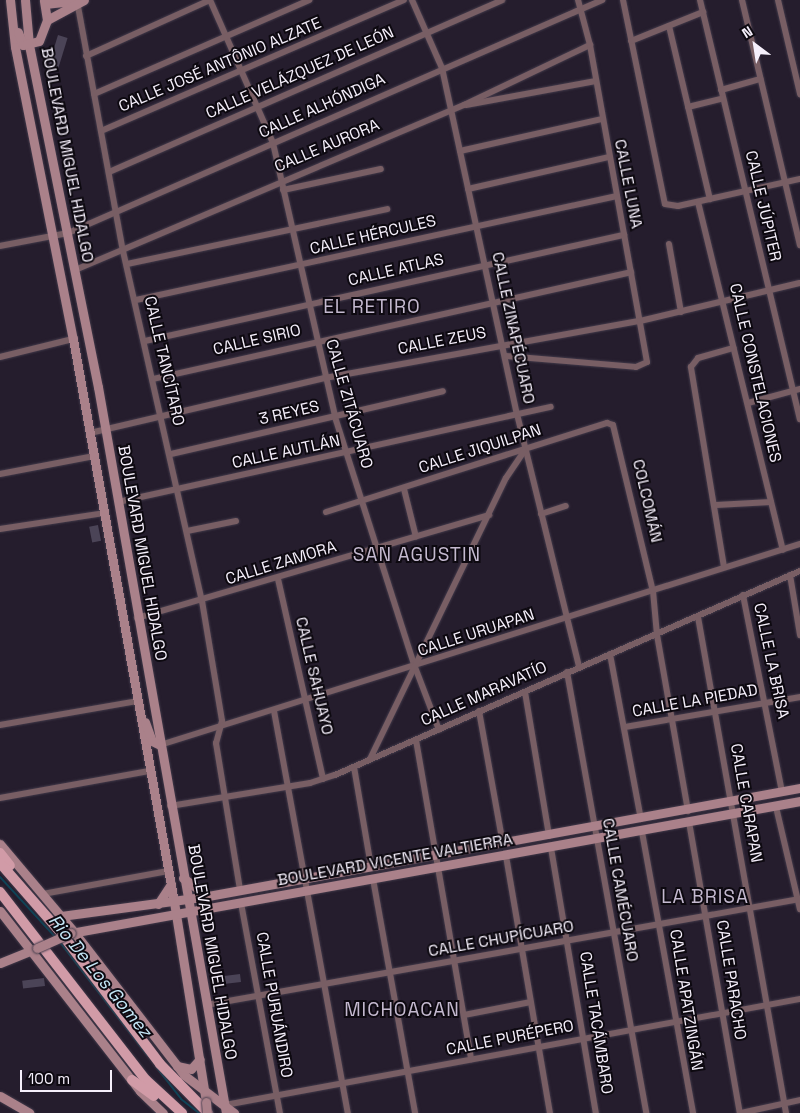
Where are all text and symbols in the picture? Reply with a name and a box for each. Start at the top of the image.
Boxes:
street label: CALLE JOSÉ ANTÔNIO ALZATE [116,13,324,117]
north arrow [730,20,780,70]
text: N [739,22,756,42]
street label: CALLE VELÁZQUEZ DE LEÓN [203,23,397,123]
street label: BOULEVARD MIGUEL HIDALGO [37,46,97,264]
street label: CALLE ALHÓNDIGA [256,69,388,143]
street label: CALLE AURORA [272,115,382,177]
street label: CALLE LUNA [610,138,646,230]
street label: CALLE JÚPITER [741,149,785,263]
street label: CALLE HÉRCULES [308,211,438,259]
street label: CALLE ATLAS [346,250,446,290]
street label: CALLE ZINAPÉCUARO [488,250,538,406]
street label: CALLE CONSTELACIONES [725,282,785,464]
street label: CALLE TANCÍTARO [140,294,188,428]
district label: EL RETIRO [322,296,422,318]
street label: CALLE SIRIO [211,321,303,359]
street label: CALLE ZEUS [396,323,488,359]
street label: CALLE ZITÁCUARO [321,337,377,471]
street label: 3 REYES [257,397,321,429]
street label: CALLE JIQUILPAN [416,420,544,478]
street label: CALLE AUTLÁN [230,431,342,473]
street label: BOULEVARD MIGUEL HIDALGO [114,443,170,663]
street label: COLCOMÁN [628,457,666,545]
street label: CALLE ZAMORA [223,537,339,589]
district label: SAN AGUSTIN [351,544,483,566]
street label: CALLE LA BRISA [749,601,793,721]
street label: CALLE URUAPAN [415,605,537,661]
street label: CALLE SAHUAYO [291,615,337,737]
street label: CALLE MARAVATÍO [418,658,550,730]
street label: CALLE LA PIEDAD [631,680,759,722]
street label: CALLE CARAPAN [726,742,766,864]
street label: CALLE CAMÉCUARO [598,817,642,963]
street label: BOULEVARD VICENTE VALTIERRA [276,830,514,890]
street label: BOULEVARD MIGUEL HIDALGO [184,842,240,1062]
district label: LA BRISA [660,886,750,908]
water label: Rio De Los Gomez [44,910,156,1042]
street label: CALLE CHUPÍCUARO [427,917,575,961]
street label: CALLE PARACHO [712,919,750,1041]
street label: CALLE APATZINGÁN [665,928,707,1072]
street label: CALLE PURUÁNDIRO [252,931,296,1079]
street label: CALLE TACÁMBARO [575,950,617,1096]
district label: MICHOACAN [343,999,461,1021]
street label: CALLE PURÉPERO [445,1016,575,1060]
scale bar [22,1060,115,1092]
text: 100 m [28,1069,70,1088]

